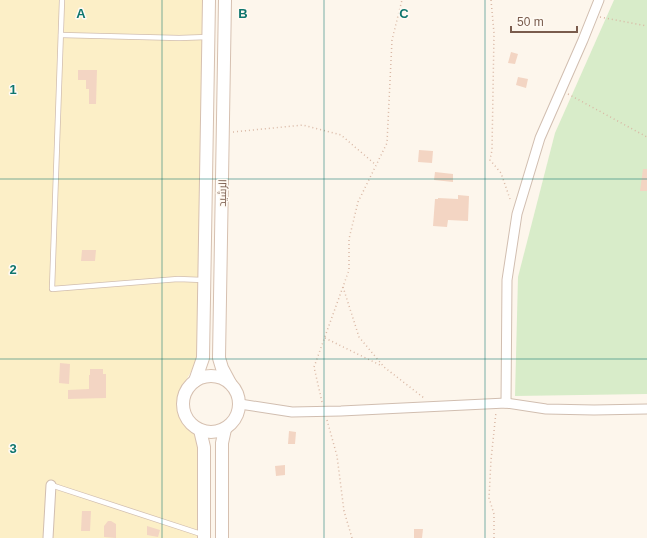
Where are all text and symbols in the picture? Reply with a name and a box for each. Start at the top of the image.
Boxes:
text: A [76,6,86,21]
text: B [238,6,248,21]
text: C [399,6,409,21]
scale bar [511,8,577,34]
text: 50 m [517,15,544,29]
text: 1 [9,82,17,97]
street label: الرشيد [216,179,229,207]
text: 2 [9,262,17,277]
text: 3 [9,441,17,456]

